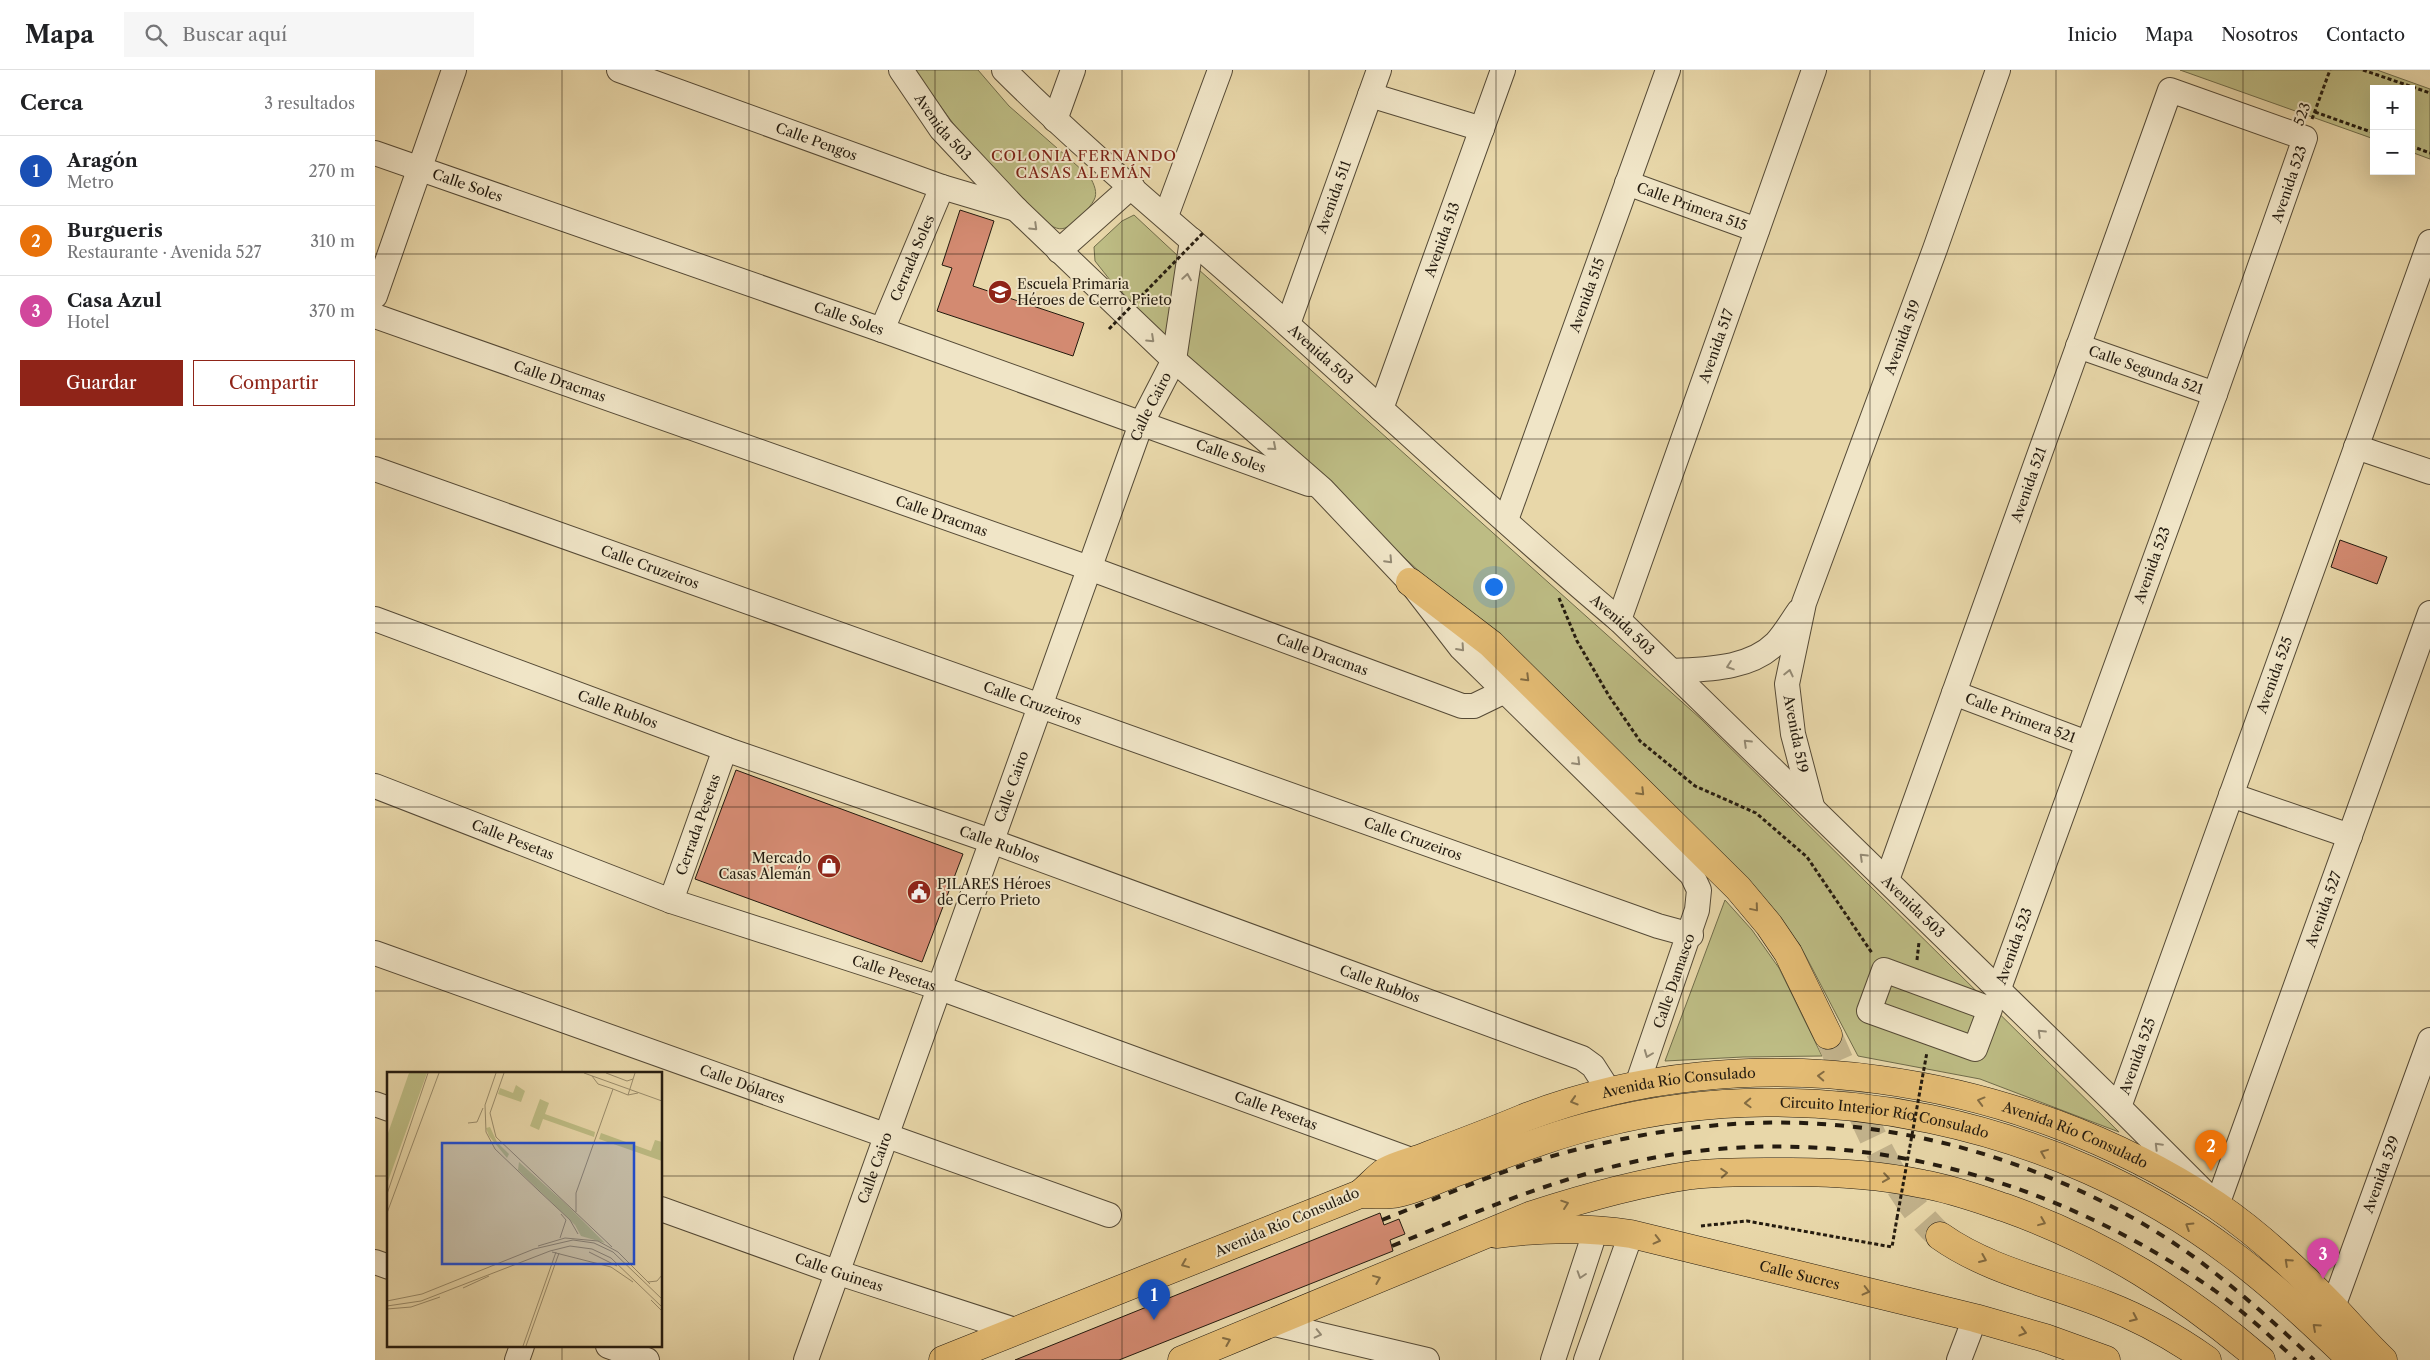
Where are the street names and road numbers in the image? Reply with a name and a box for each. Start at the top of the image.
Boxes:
street label: Avenida 503 [910,89,975,165]
street label: 523 [2289,100,2315,128]
street label: Calle Pengos [773,118,860,165]
street label: Avenida 523 [2267,143,2311,226]
street label: Avenida 511 [1312,158,1355,237]
street label: Calle Soles [430,165,505,206]
street label: Calle Primera 515 [1634,178,1750,235]
street label: Avenida 513 [1420,200,1464,280]
street label: Cerrada Soles [886,212,938,304]
street label: Avenida 515 [1565,255,1609,336]
street label: Avenida 519 [1880,297,1924,378]
street label: Calle Soles [811,298,886,339]
street label: Avenida 517 [1694,306,1738,386]
street label: Avenida 503 [1284,320,1357,388]
street label: Calle Segunda 521 [2086,341,2206,398]
street label: Calle Dracmas [511,357,608,406]
street label: Calle Cairo [1127,369,1175,444]
street label: Calle Soles [1193,435,1268,477]
street label: Avenida 521 [2007,444,2050,526]
street label: Calle Dracmas [893,491,990,541]
street label: Avenida 523 [2129,524,2174,607]
street label: Calle Cruzeiros [598,541,702,593]
street label: Avenida 503 [1586,590,1659,659]
street label: Calle Dracmas [1274,629,1371,680]
street label: Avenida 525 [2252,634,2296,717]
street label: Calle Cruzeiros [981,677,1084,729]
street label: Calle Rublos [575,686,660,732]
street label: Calle Primera 521 [1963,689,2078,747]
street label: Avenida 519 [1779,693,1812,774]
street label: Calle Cairo [990,748,1032,825]
street label: Cerrada Pesetas [672,772,724,878]
street label: Calle Cruzeiros [1361,813,1465,865]
street label: Calle Pesetas [469,815,557,864]
street label: Calle Rublos [957,822,1042,867]
street label: Avenida 527 [2301,869,2345,951]
street label: Avenida 503 [1877,871,1949,941]
street label: Avenida 523 [1991,905,2036,988]
street label: Calle Damasco [1649,931,1699,1031]
street label: Calle Pesetas [850,951,938,995]
street label: Calle Rublos [1337,961,1422,1007]
street label: Avenida 525 [2115,1015,2159,1098]
street label: Calle Dólares [697,1061,787,1108]
street label: Avenida Río Consulado [1599,1064,1756,1102]
street label: Calle Pesetas [1232,1087,1320,1134]
street label: Circuito Interior Río Consulado [1780,1094,1991,1142]
street label: Avenida Río Consulado [1999,1097,2151,1172]
street label: Calle Cairo [854,1130,896,1206]
street label: Avenida 529 [2359,1133,2403,1217]
street label: Avenida Río Consulado [1211,1183,1362,1261]
street label: Calle Guineas [792,1249,886,1296]
street label: Calle Sucres [1758,1257,1842,1294]

